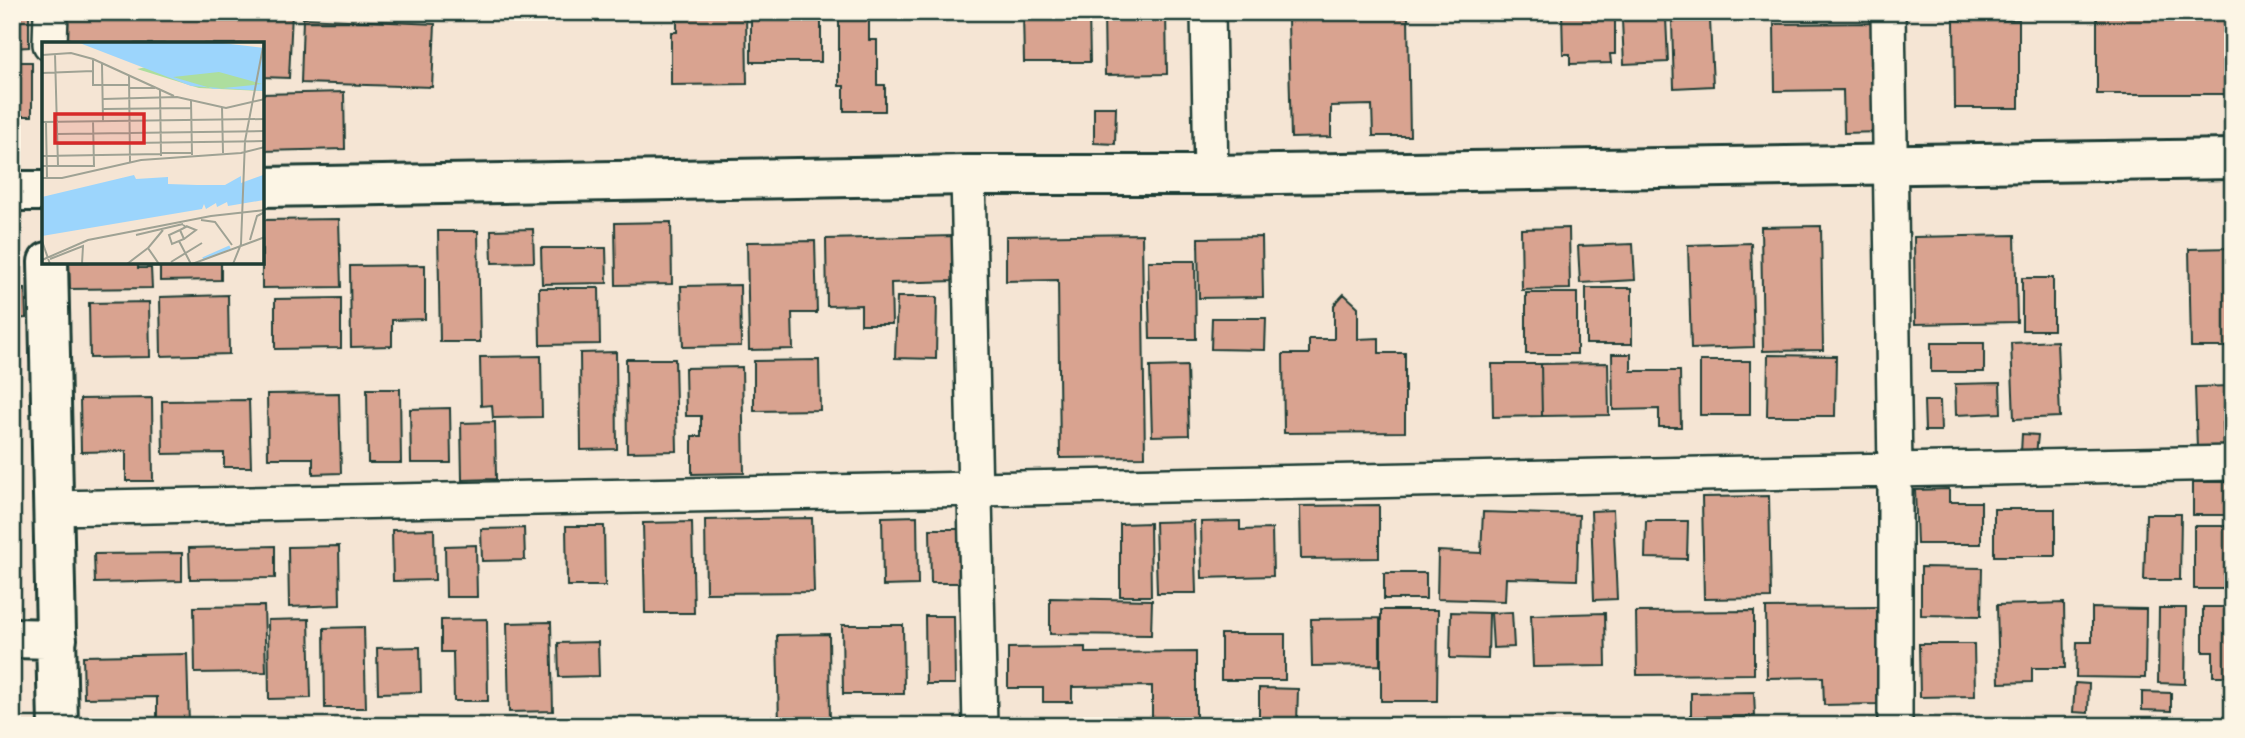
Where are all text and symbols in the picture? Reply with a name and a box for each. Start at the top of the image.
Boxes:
inset map [42,42,264,264]

